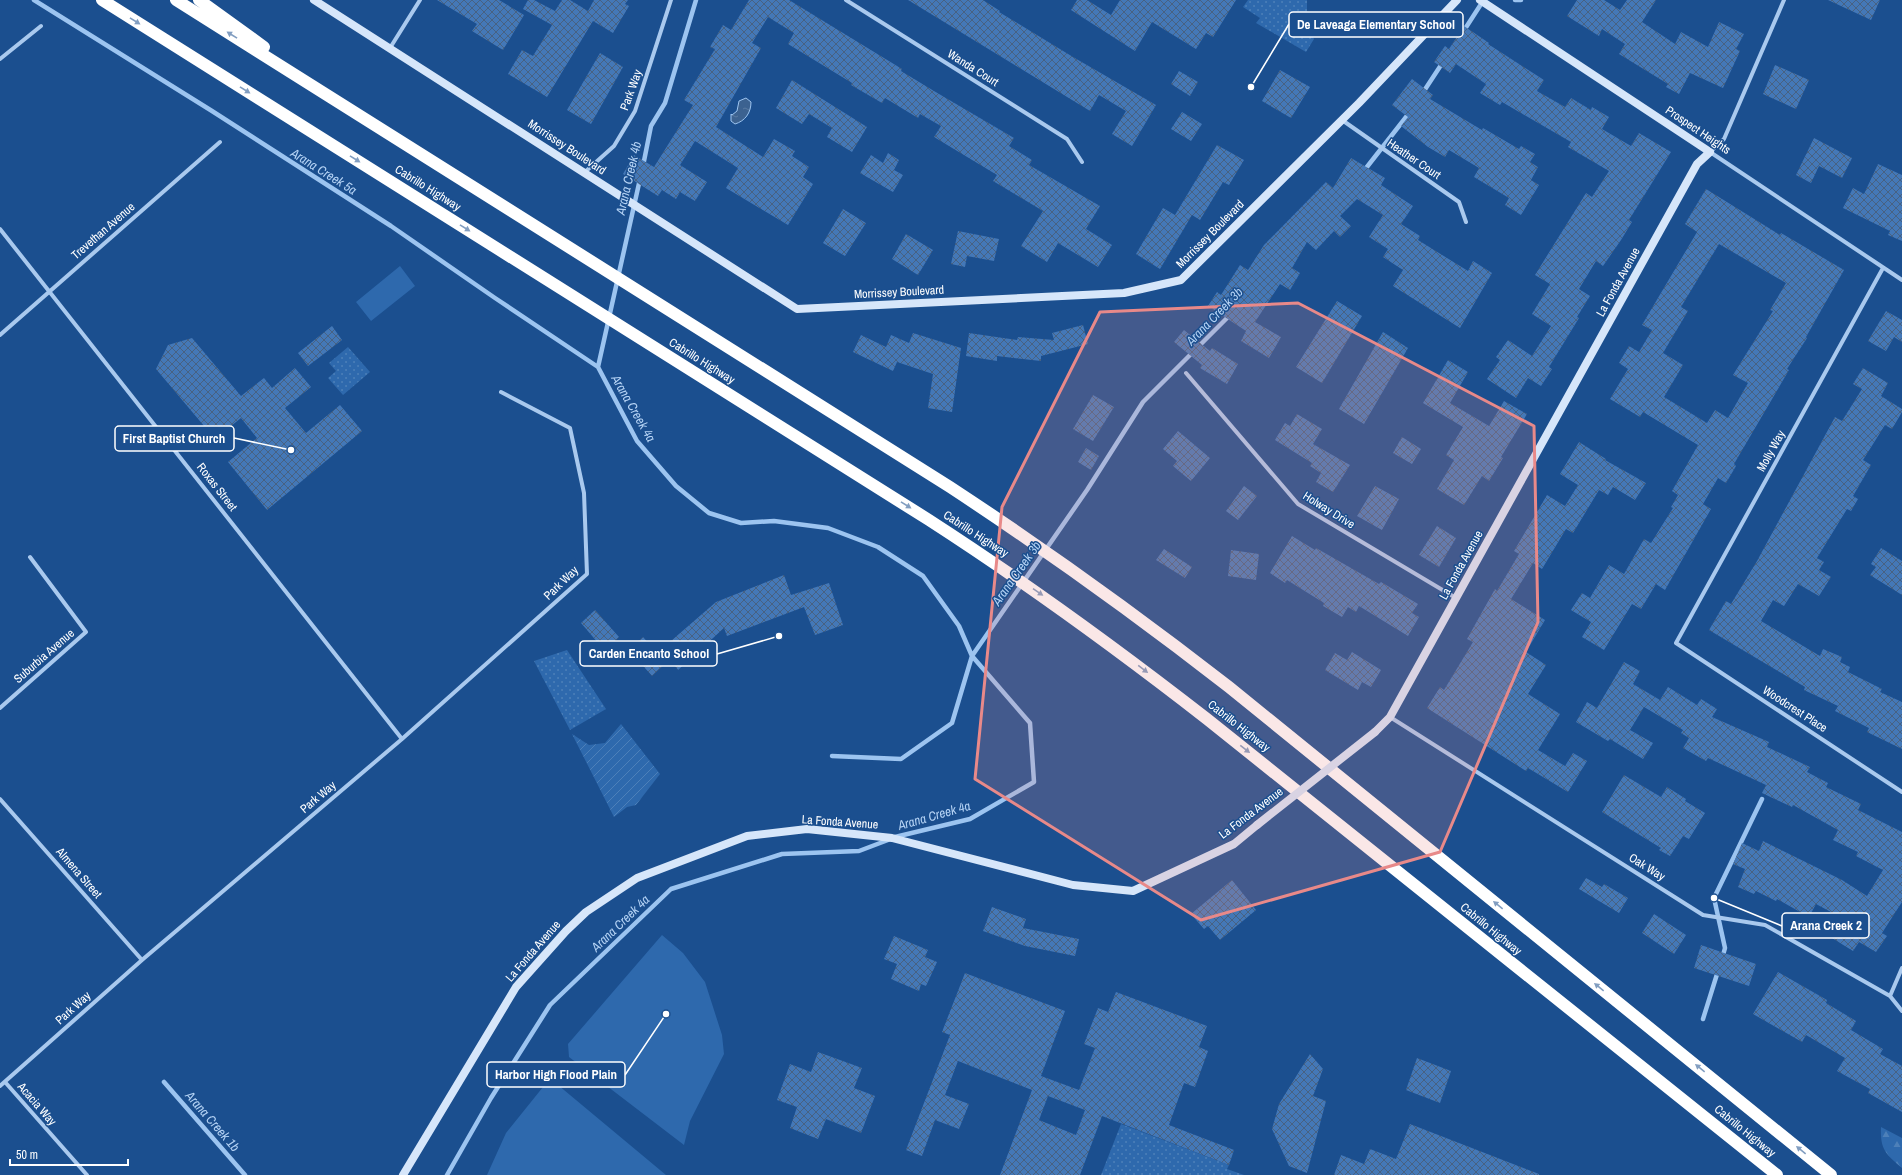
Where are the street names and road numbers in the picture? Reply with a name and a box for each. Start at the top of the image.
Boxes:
street label: Wanda Court [944,46,1002,90]
street label: Park Way [616,67,646,113]
street label: Prospect Heights [1662,102,1734,158]
street label: Morrissey Boulevard [525,116,609,178]
street label: Heather Court [1384,135,1444,183]
street label: Cabrillo Highway [392,161,464,215]
street label: Morrissey Boulevard [1172,196,1248,272]
street label: Trevethan Avenue [68,199,138,263]
street label: La Fonda Avenue [1592,245,1644,319]
street label: Morrissey Boulevard [854,282,944,302]
street label: Cabrillo Highway [666,334,738,388]
street label: Molly Way [1753,427,1789,475]
street label: Roxas Street [193,460,241,515]
street label: Holway Drive [1300,488,1358,532]
street label: Cabrillo Highway [940,507,1012,561]
street label: La Fonda Avenue [1435,528,1487,602]
street label: Park Way [540,563,582,603]
street label: Suburbia Avenue [10,625,78,687]
street label: Woodcrest Place [1760,682,1830,736]
street label: Cabrillo Highway [1205,697,1274,755]
street label: Park Way [297,777,339,817]
street label: La Fonda Avenue [1216,784,1286,842]
street label: La Fonda Avenue [801,811,879,833]
street label: Almena Street [52,843,106,902]
street label: Oak Way [1626,850,1668,884]
street label: Cabrillo Highway [1457,899,1525,959]
street label: La Fonda Avenue [502,917,564,985]
street label: Park Way [52,988,94,1028]
street label: Acacia Way [13,1078,60,1129]
street label: Cabrillo Highway [1711,1101,1779,1161]

